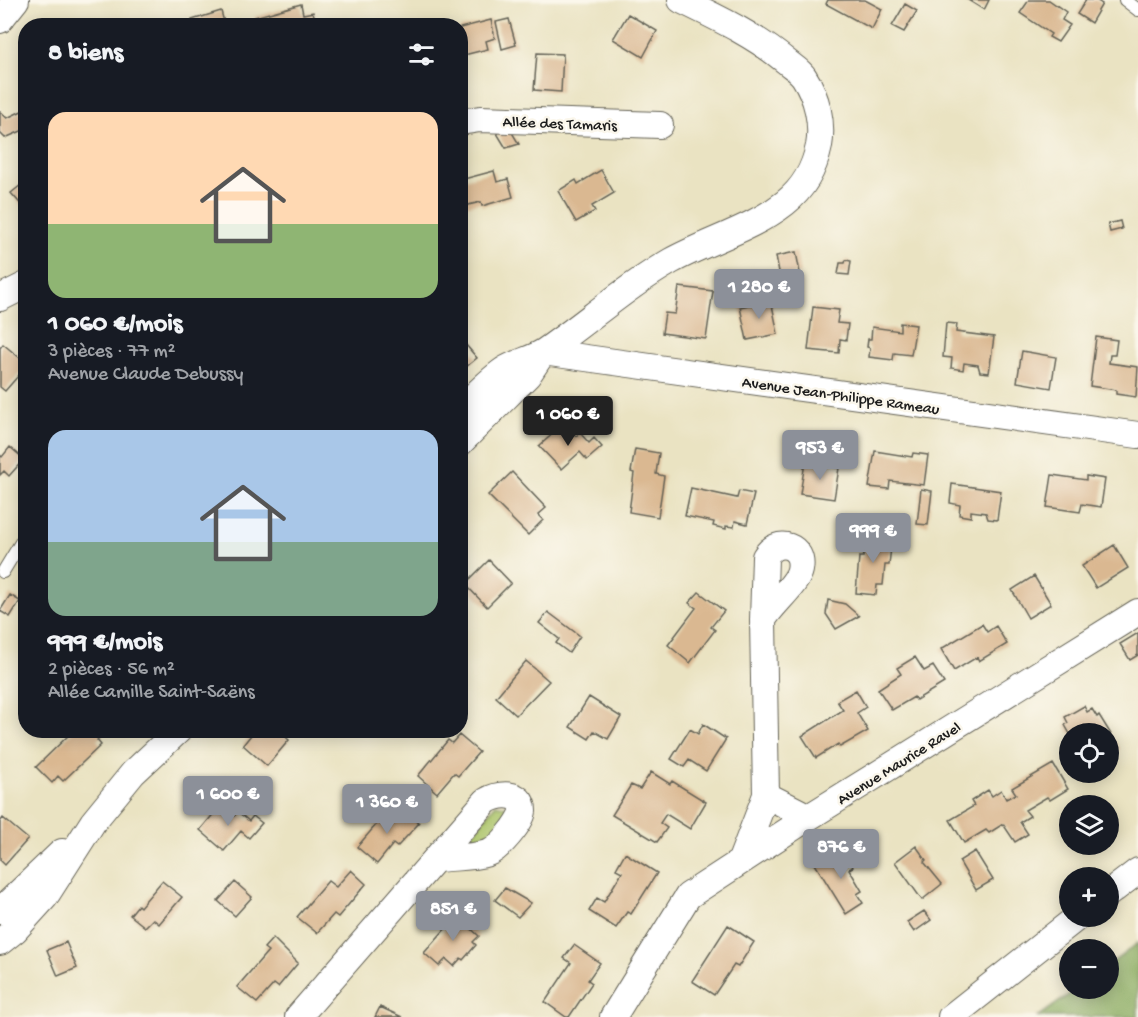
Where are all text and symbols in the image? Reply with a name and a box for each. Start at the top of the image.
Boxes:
icon: filters [405,38,438,71]
text: 8 biens [48,39,123,70]
street label: Allée des Tamaris [502,114,618,137]
icon: home [189,151,297,259]
pin: 1 280 € [704,269,814,320]
text: 1 280 € [728,277,790,300]
text: 1 060 €/mois [48,310,182,341]
text: 3 pièces · 77 m² [48,341,176,364]
text: Avenue Claude Debussy [48,364,243,387]
street label: Avenue Jean-Philippe Rameau [741,374,941,421]
pin: 1 060 € [513,396,623,447]
text: 1 060 € [537,404,599,427]
pin: 953 € [778,430,862,481]
text: 953 € [796,438,844,461]
icon: home [189,469,297,577]
pin: 999 € [831,513,915,564]
text: 999 € [850,521,896,544]
text: 999 €/mois [48,628,162,659]
text: 2 pièces · 56 m² [48,659,175,682]
text: Allée Camille Saint-Saëns [48,682,255,705]
street label: Avenue Maurice Ravel [835,719,965,811]
map controls [1059,723,1119,999]
button: locate [1059,723,1119,783]
pin: 1 600 € [173,776,283,827]
text: 1 600 € [197,784,259,807]
pin: 1 360 € [332,784,442,835]
text: 1 360 € [356,792,418,815]
button: layers [1059,795,1119,855]
pin: 876 € [799,829,883,880]
text: 876 € [817,837,865,860]
button: + [1059,867,1119,927]
pin: 851 € [411,891,495,942]
text: 851 € [430,899,476,922]
button: − [1059,939,1119,999]

